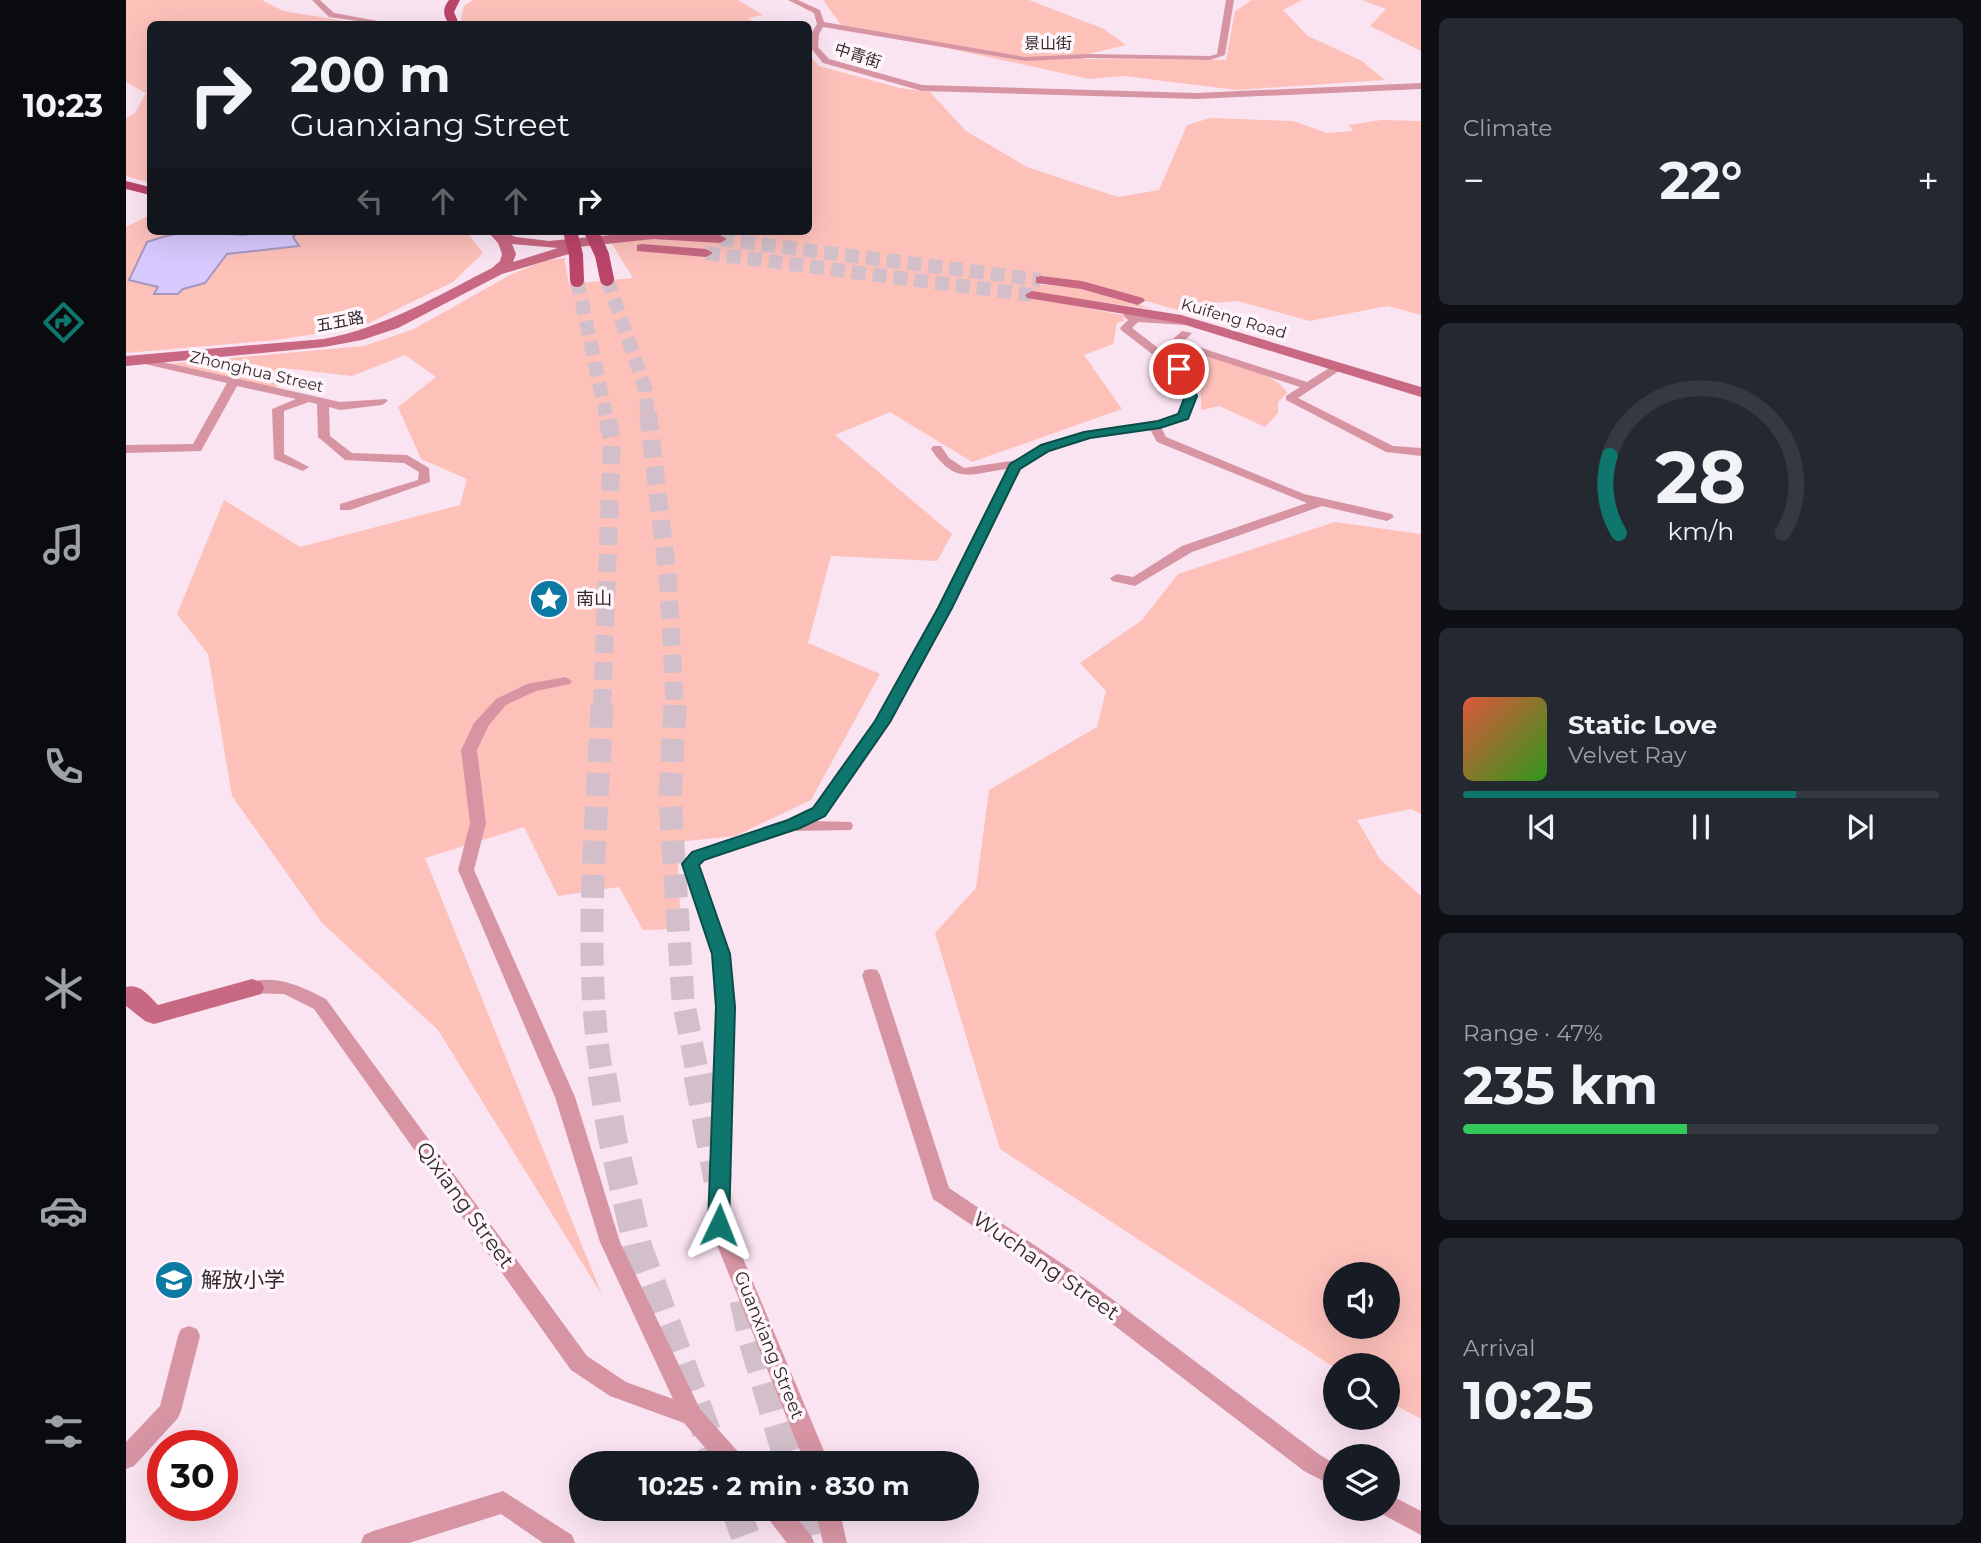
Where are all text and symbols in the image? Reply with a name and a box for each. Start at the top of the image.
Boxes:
street label: 景山街 [1024,34,1072,53]
street label: 中青街 [832,39,884,72]
text: 200 m [290,45,451,104]
icon: right [175,49,266,140]
text: 10:23 [23,86,103,125]
text: Guanxiang Street [290,105,570,144]
text: Climate [1463,114,1552,142]
text: 22° [1659,149,1743,212]
text: − [1463,157,1485,204]
text: + [1917,157,1939,204]
icon: left [351,182,389,220]
icon: ahead [424,182,462,220]
icon: ahead [497,182,535,220]
icon: right [570,182,608,220]
street label: Kuifeng Road [1179,294,1289,343]
icon: directions [39,298,88,347]
street label: 五五路 [315,308,365,335]
pin [1149,339,1209,399]
street label: Zhonghua Street [188,347,326,396]
icon: arrive [1160,350,1198,388]
text: 28 [1656,433,1747,521]
text: km/h [1668,515,1734,545]
icon: music [39,520,88,569]
place icon: 南山 [528,578,570,620]
place label: 南山 [576,588,612,610]
text: Static Love [1568,709,1717,741]
text: Velvet Ray [1568,741,1686,769]
icon: phone [39,742,88,791]
icon: previous [1523,808,1561,846]
icon: pause [1682,808,1720,846]
icon: next [1841,808,1879,846]
icon: climate [39,964,88,1013]
text: Range · 47% [1463,1019,1603,1047]
text: 235 km [1463,1054,1658,1117]
street label: Qixiang Street [411,1137,520,1273]
icon: car [39,1186,88,1235]
position arrow [682,1188,756,1262]
street label: Wuchang Street [968,1206,1124,1325]
school or university icon: 解放小学 [153,1259,195,1301]
map controls [1323,1262,1400,1521]
button: sound [1323,1262,1400,1339]
place label: 解放小学 [201,1267,285,1292]
street label: Guanxiang Street [729,1268,809,1422]
text: Arrival [1463,1334,1536,1362]
button: search [1323,1353,1400,1430]
text: 10:25 [1463,1369,1594,1432]
icon: filters [39,1407,88,1456]
speed limit sign: 30 [147,1430,238,1521]
button: layers [1323,1444,1400,1521]
text: 10:25 · 2 min · 830 m [638,1470,910,1502]

